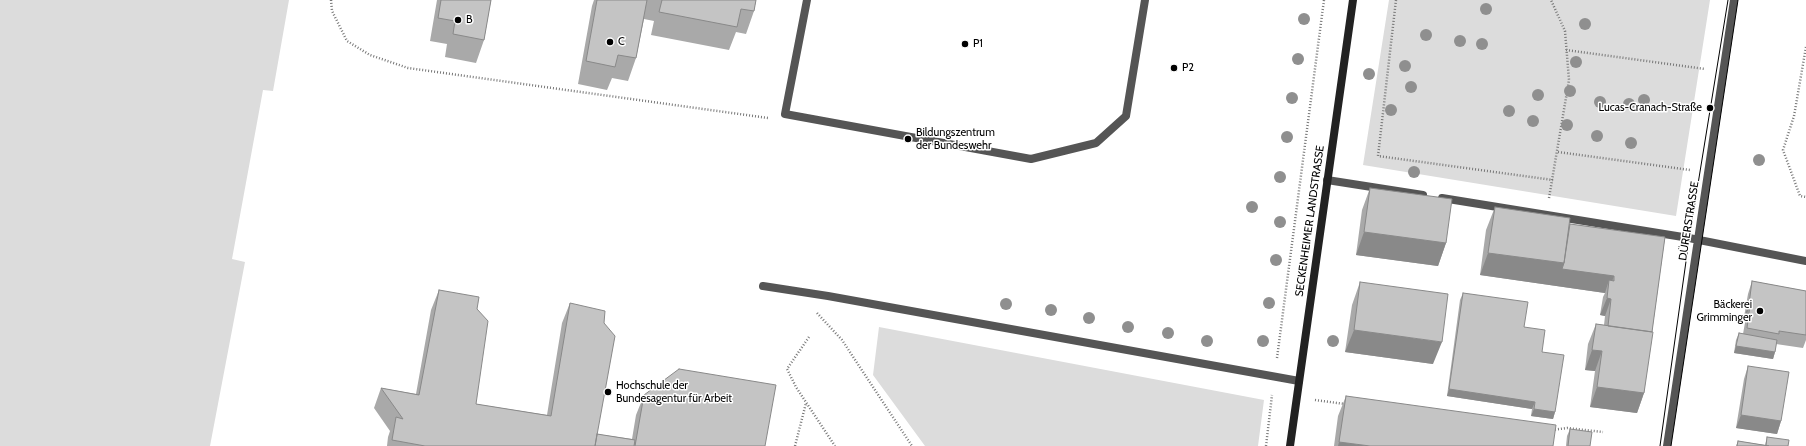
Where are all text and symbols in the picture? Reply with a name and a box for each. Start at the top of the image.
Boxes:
place label: B [466,13,473,27]
marker: B [453,15,463,25]
place label: C [618,35,625,49]
marker: C [605,37,615,47]
place label: P1 [973,37,983,51]
marker: P1 [960,39,970,49]
place label: P2 [1182,61,1194,75]
marker: P2 [1169,63,1179,73]
place label: Lucas-Cranach-Straße [1598,101,1702,115]
marker: Lucas-Cranach-Straße [1705,103,1715,113]
place label: Bildungszentrum der Bundeswehr [916,126,995,152]
marker: Bildungszentrum der Bundeswehr [903,134,913,144]
street label: SECKENHEIMER LANDSTRASSE [1293,145,1327,297]
street label: DÜRERSTRASSE [1676,180,1702,262]
place label: Bäckerei Grimminger [1697,298,1752,324]
marker: Bäckerei Grimminger [1755,306,1765,316]
place label: Hochschule der Bundesagentur für Arbeit [616,379,732,405]
marker: Hochschule der Bundesagentur für Arbeit [603,387,613,397]

